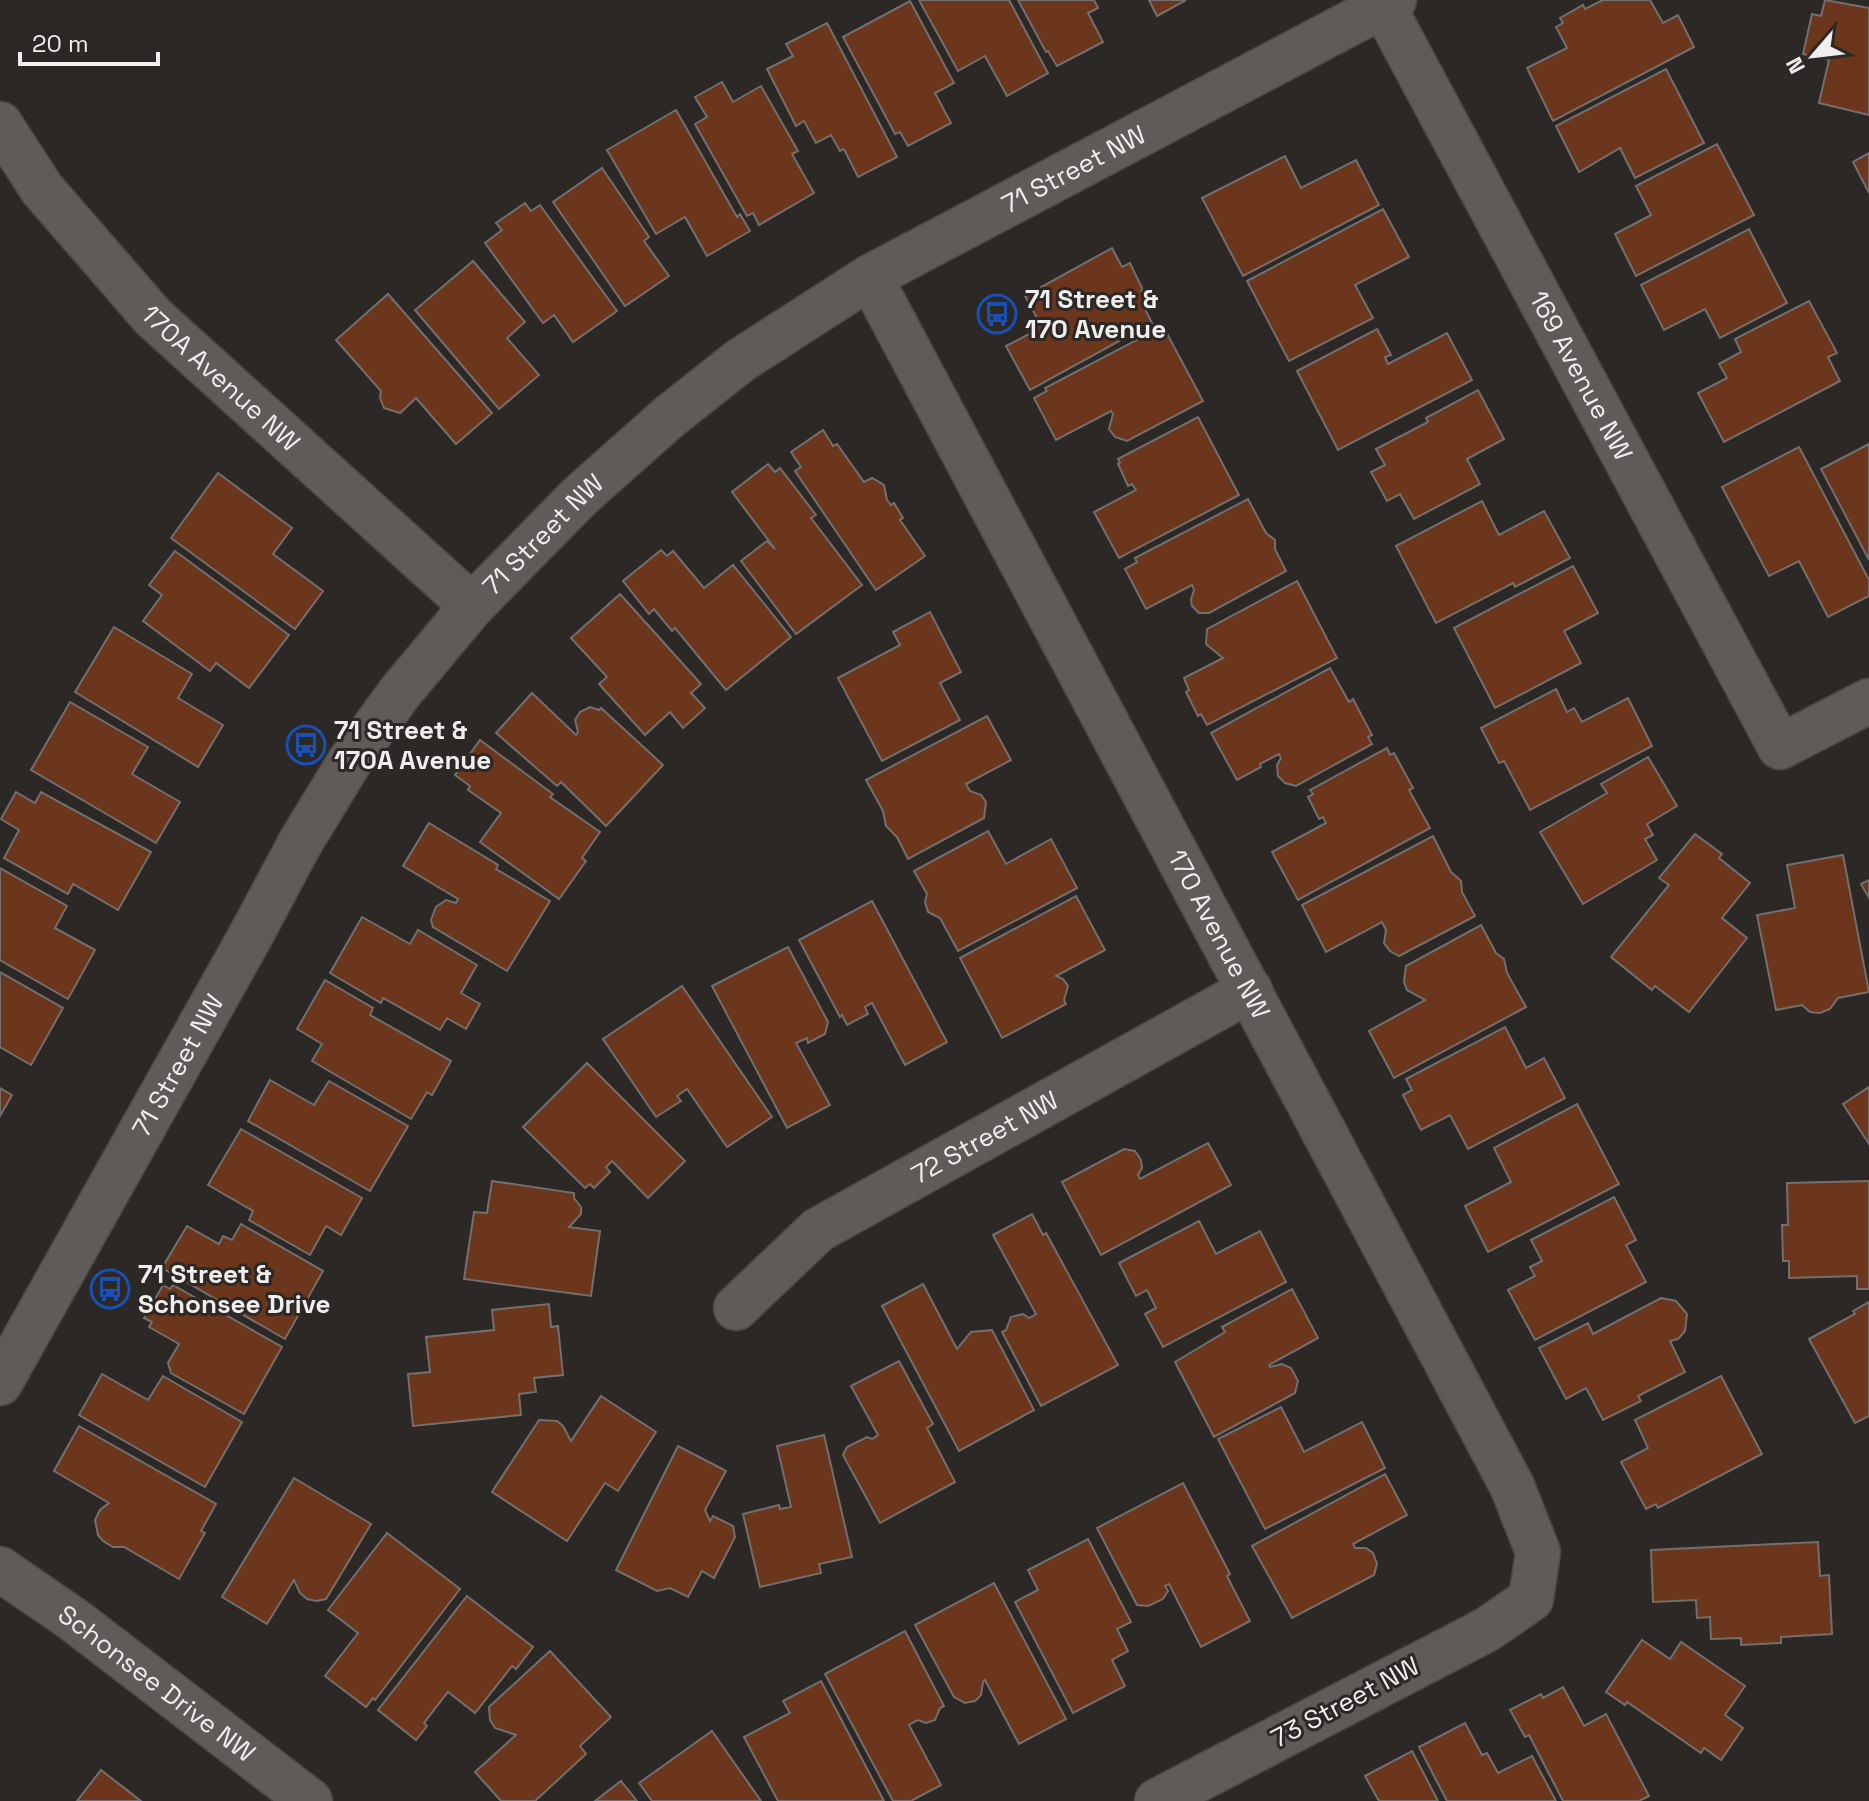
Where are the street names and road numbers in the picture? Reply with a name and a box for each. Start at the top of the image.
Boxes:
street label: 71 Street NW [996,117,1152,221]
street label: 169 Avenue NW [1522,285,1640,466]
street label: 170A Avenue NW [133,298,307,459]
street label: 71 Street NW [475,466,611,602]
street label: 170 Avenue NW [1160,844,1278,1025]
street label: 71 Street NW [124,988,231,1143]
street label: 72 Street NW [905,1083,1064,1192]
street label: Schonsee Drive NW [51,1597,262,1770]
street label: 73 Street NW [1265,1649,1425,1755]

